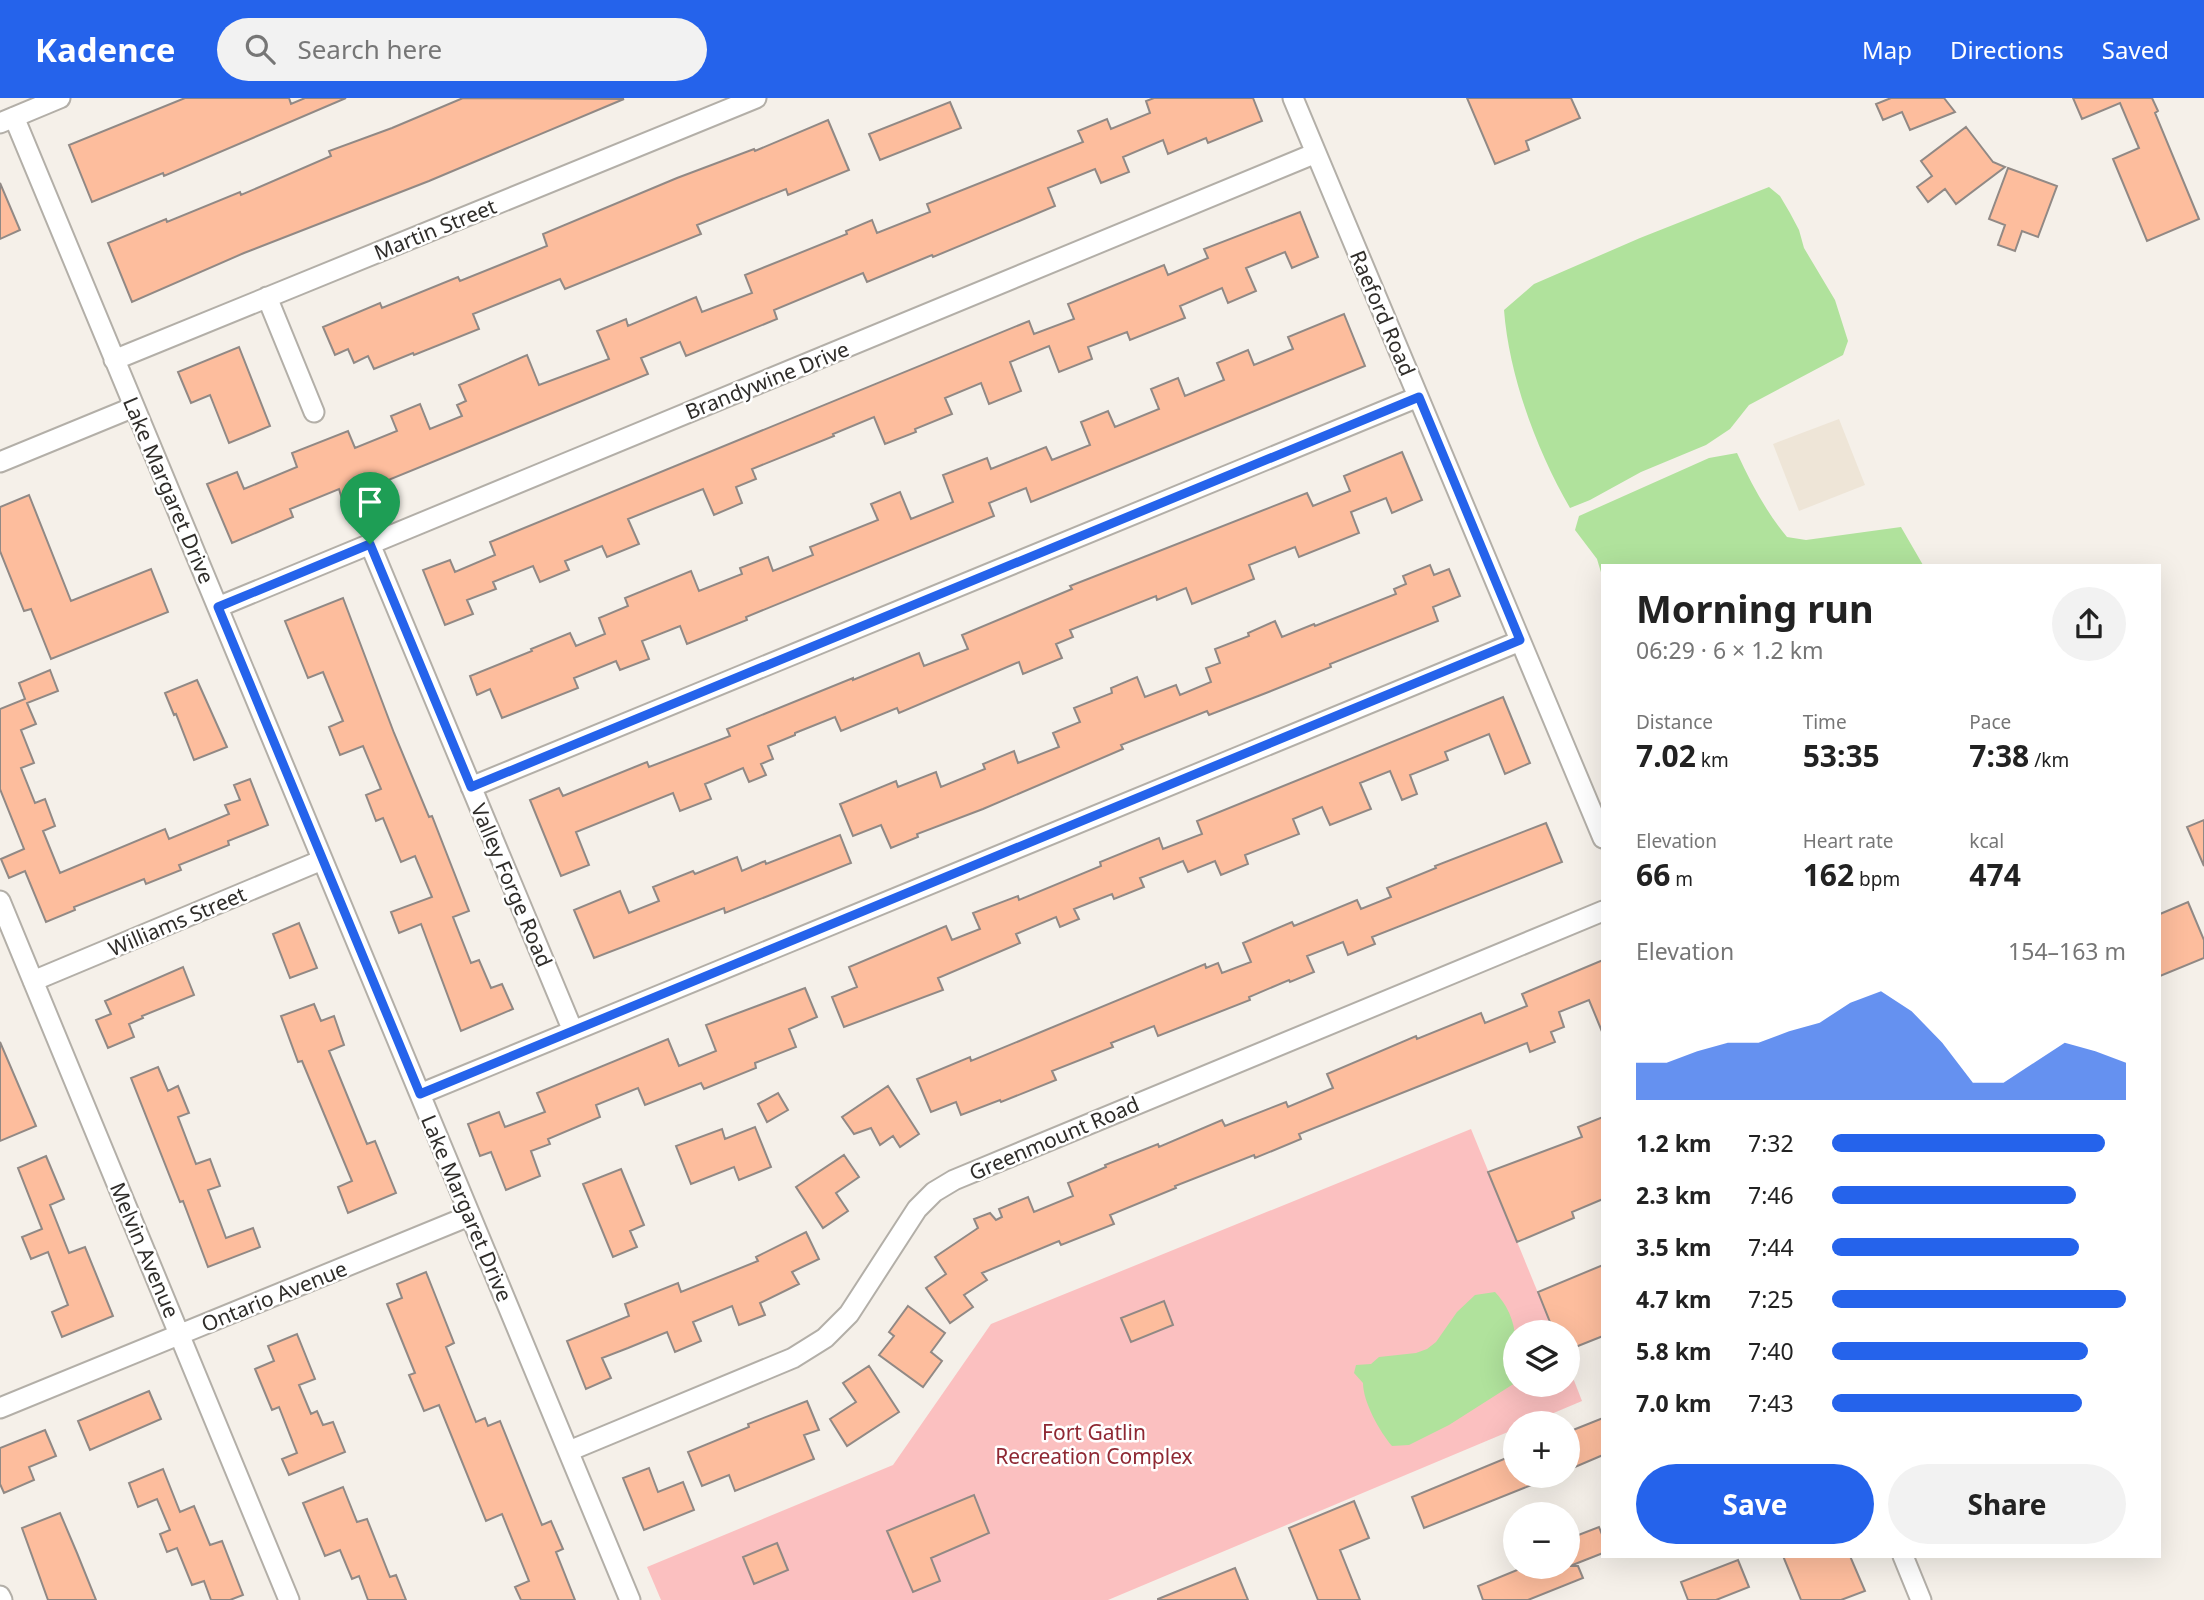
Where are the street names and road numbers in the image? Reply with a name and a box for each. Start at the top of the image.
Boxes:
street label: Martin Street [370,192,501,266]
street label: Raeford Road [1344,246,1422,380]
street label: Brandywine Drive [681,334,853,426]
street label: Lake Margaret Drive [117,392,221,588]
street label: Valley Forge Road [465,799,559,971]
street label: Williams Street [104,879,250,963]
street label: Greenmount Road [965,1090,1143,1186]
street label: Lake Margaret Drive [415,1110,519,1306]
street label: Melvin Avenue [104,1178,186,1322]
street label: Ontario Avenue [197,1254,351,1338]

